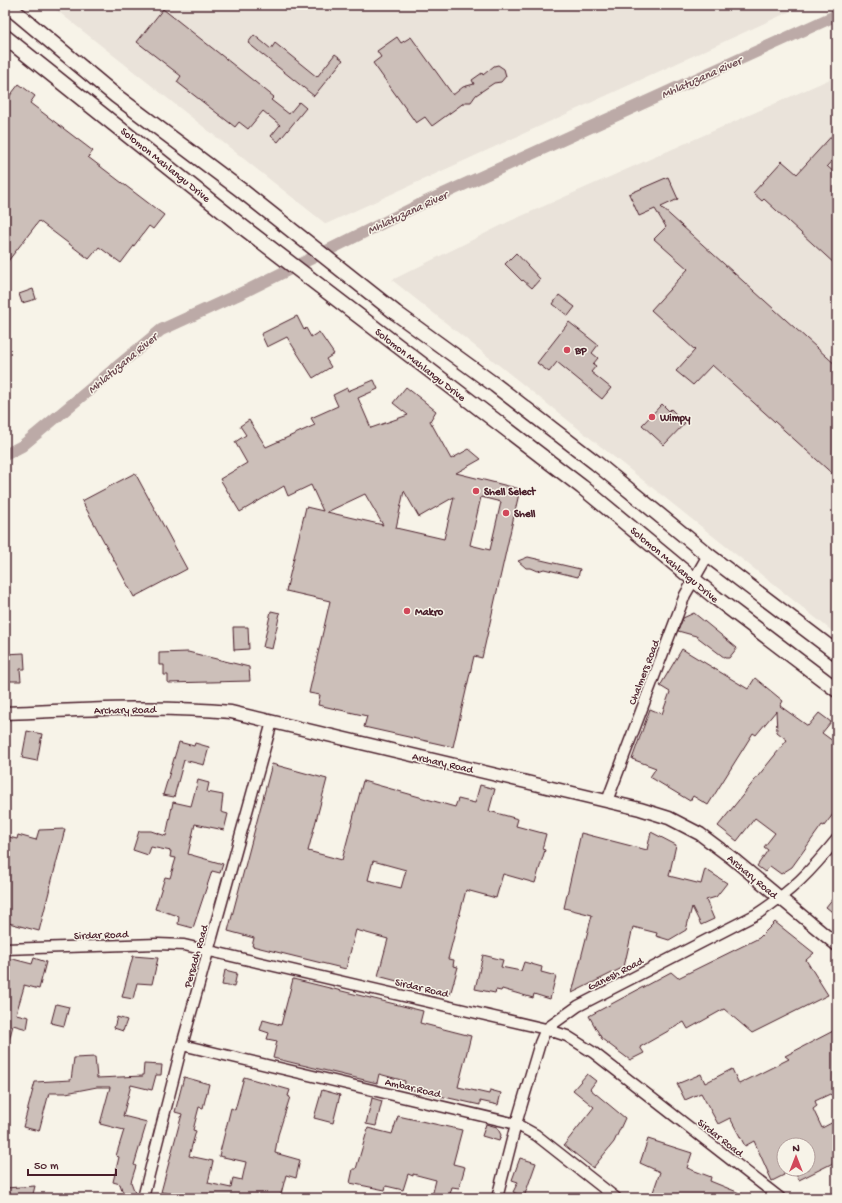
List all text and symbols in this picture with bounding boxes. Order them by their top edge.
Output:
water label: Mhlatuzana River [660,54,747,103]
street label: Solomon Mahlangu Drive [118,126,212,206]
water label: Mhlatuzana River [366,188,452,238]
street label: Solomon Mahlangu Drive [372,326,468,405]
water label: Mhlatuzana River [86,330,163,398]
marker: BP [562,345,572,355]
place label: BP [574,346,588,358]
marker: Wimpy [647,412,657,422]
place label: Wimpy [659,413,691,425]
marker: Shell Select [471,486,481,496]
place label: Shell Select [484,486,537,499]
marker: Shell [501,508,511,518]
place label: Shell [514,509,536,521]
street label: Solomon Mahlangu Drive [627,525,721,606]
marker: Makro [402,606,412,616]
place label: Makro [415,607,444,619]
street label: Chalmers Road [627,637,663,707]
street label: Archary Road [94,704,158,718]
street label: Archary Road [411,751,476,777]
street label: Archary Road [724,853,781,903]
street label: Persadh Road [182,922,212,990]
street label: Sirdar Road [74,929,130,943]
street label: Ganesh Road [586,955,647,994]
street label: Sirdar Road [394,977,451,1001]
street label: Ambar Road [384,1077,443,1102]
street label: Sirdar Road [695,1117,746,1161]
north arrow [776,1137,816,1177]
text: N [792,1143,800,1155]
scale bar [28,1151,116,1177]
text: 50 m [34,1160,59,1174]

